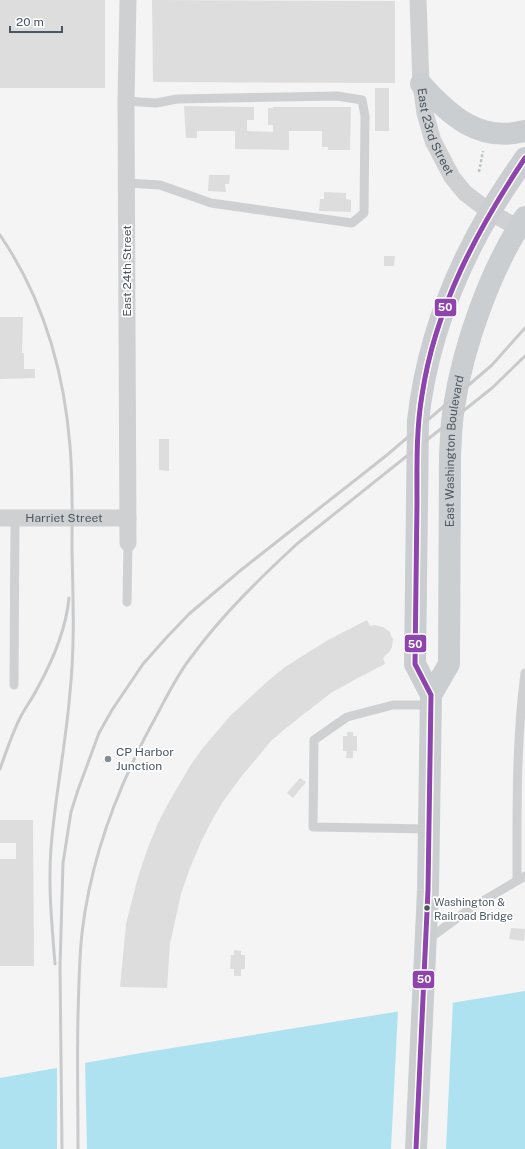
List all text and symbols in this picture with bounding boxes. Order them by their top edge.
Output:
scale bar [10,8,62,34]
text: 20 m [16,15,44,29]
street label: East 23rd Street [415,87,457,178]
street label: East 24th Street [120,225,134,317]
line badge: 50 [434,298,457,317]
text: 50 [438,301,452,313]
street label: East Washington Boulevard [443,374,467,527]
street label: Harriet Street [25,511,103,525]
line badge: 50 [404,634,427,653]
text: 50 [408,638,422,650]
place label: CP Harbor Junction [116,745,174,773]
marker: CP Harbor Junction [103,754,113,764]
place label: Washington & Railroad Bridge [434,896,513,922]
marker: Washington & Railroad Bridge [422,903,432,913]
line badge: 50 [412,970,435,989]
text: 50 [417,973,431,985]

